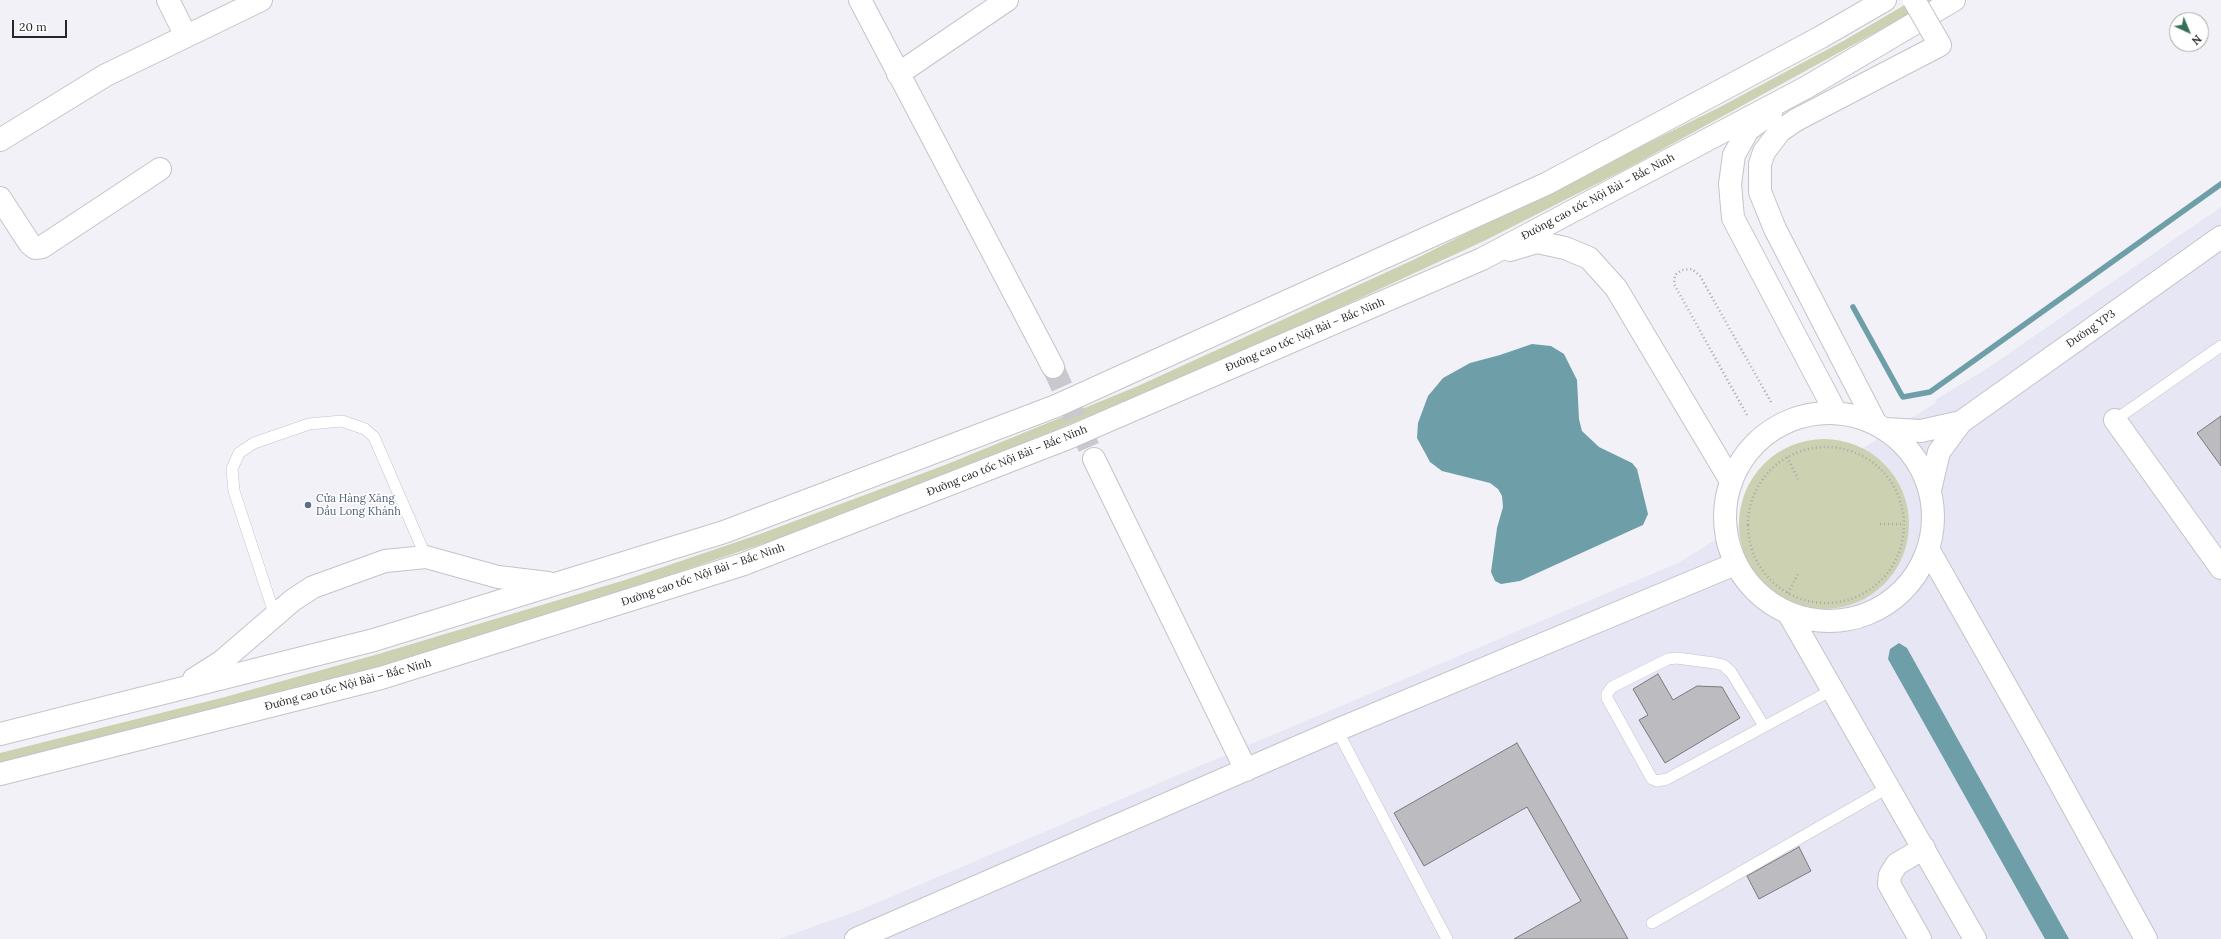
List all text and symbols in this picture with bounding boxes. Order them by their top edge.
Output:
scale bar [14,12,69,38]
north arrow [2169,12,2209,52]
text: 20 m [19,19,47,34]
text: N [2189,32,2205,48]
street label: Đường cao tốc Nội Bài – Bắc Ninh [1519,151,1677,243]
street label: Đường cao tốc Nội Bài – Bắc Ninh [1223,295,1387,375]
street label: Đường YP3 [2064,307,2118,351]
street label: Đường cao tốc Nội Bài – Bắc Ninh [925,423,1089,499]
place label: Cửa Hàng Xăng Dầu Long Khánh [316,492,401,518]
marker: Cửa Hàng Xăng Dầu Long Khánh [303,500,313,510]
street label: Đường cao tốc Nội Bài – Bắc Ninh [620,541,786,609]
street label: Đường cao tốc Nội Bài – Bắc Ninh [263,656,433,714]

